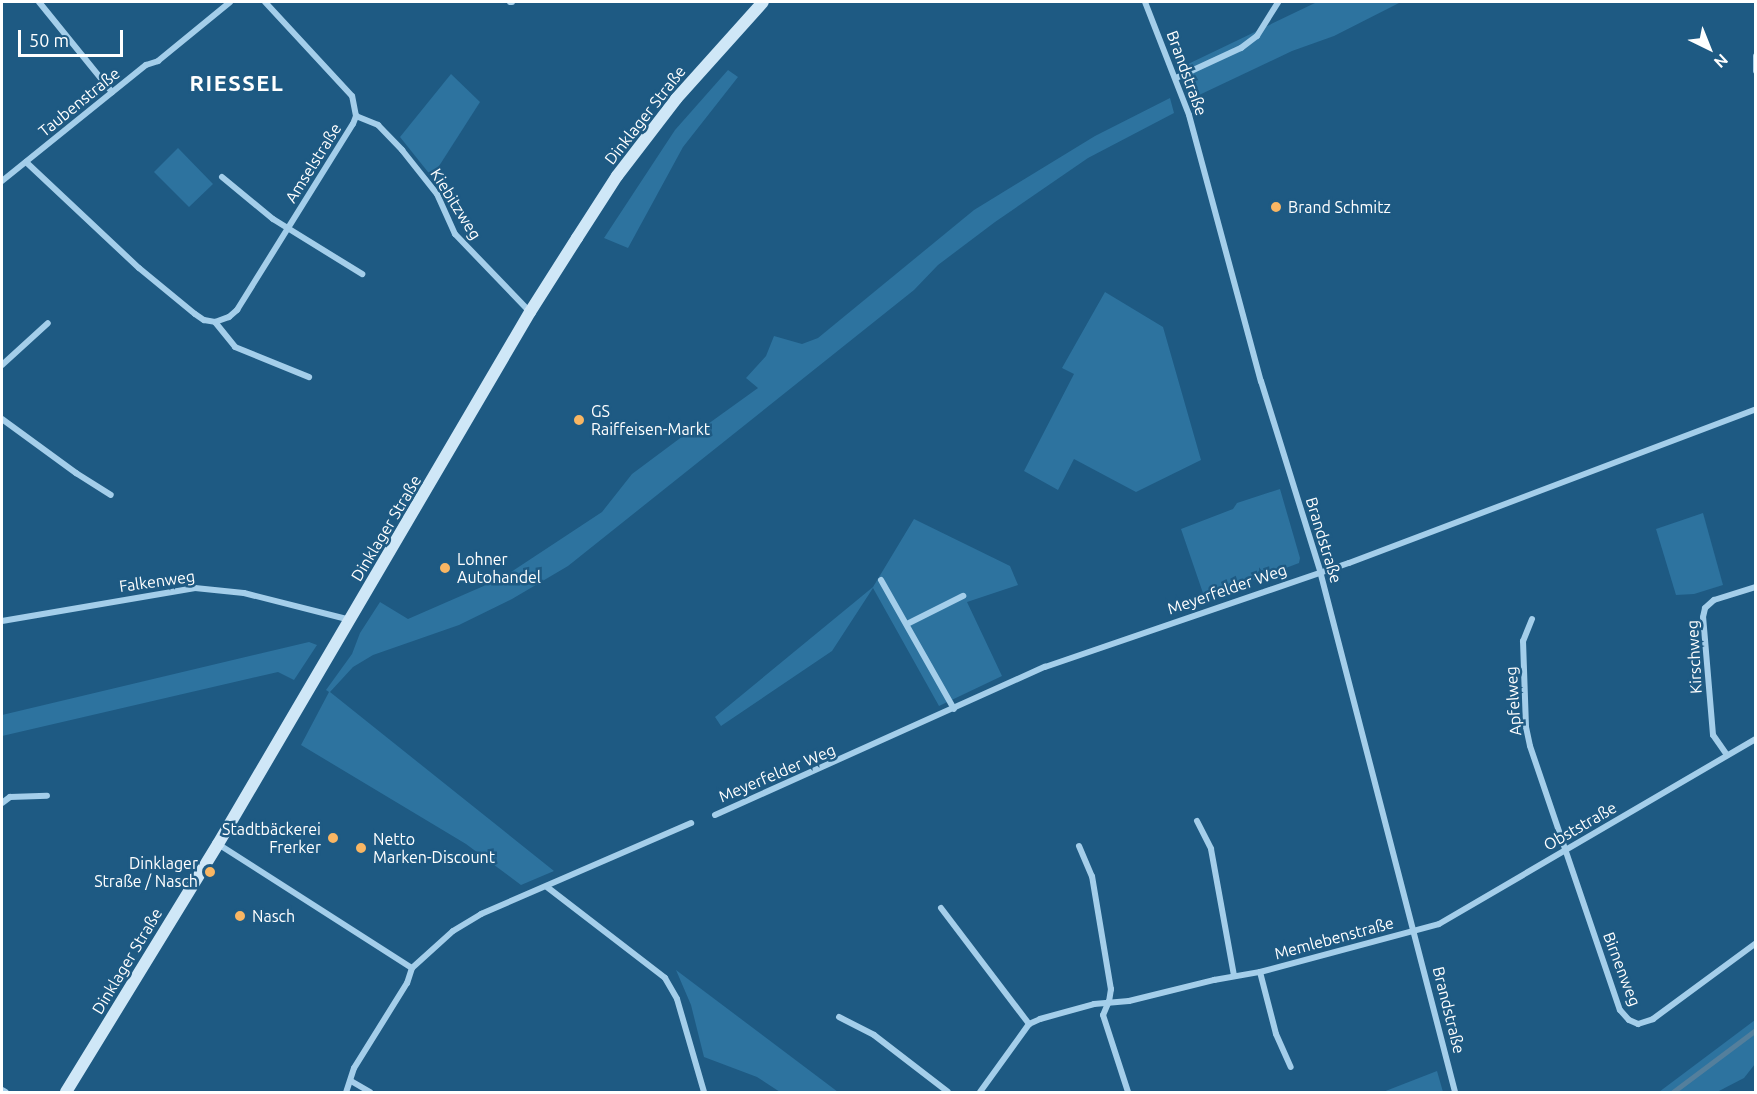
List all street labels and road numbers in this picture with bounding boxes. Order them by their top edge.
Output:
street label: Brandstraße [1163,28,1211,118]
street label: Dinklager Straße [600,62,690,168]
street label: Taubenstraße [35,63,123,141]
street label: Amselstraße [281,120,345,206]
street label: Kiebitzweg [427,165,485,243]
street label: Dinklager Straße [347,472,425,584]
street label: Brandstraße [1302,495,1346,585]
street label: Meyerfelder Weg [1165,560,1289,618]
street label: Falkenweg [118,566,196,596]
street label: Kirschweg [1682,620,1706,694]
street label: Apfelweg [1501,666,1525,736]
street label: Meyerfelder Weg [716,740,838,806]
street label: Obststraße [1540,797,1620,855]
street label: Dinklager Straße [88,905,166,1017]
street label: Memlebenstraße [1272,913,1396,963]
street label: Birnenweg [1599,929,1645,1009]
street label: Brandstraße [1429,965,1469,1055]

